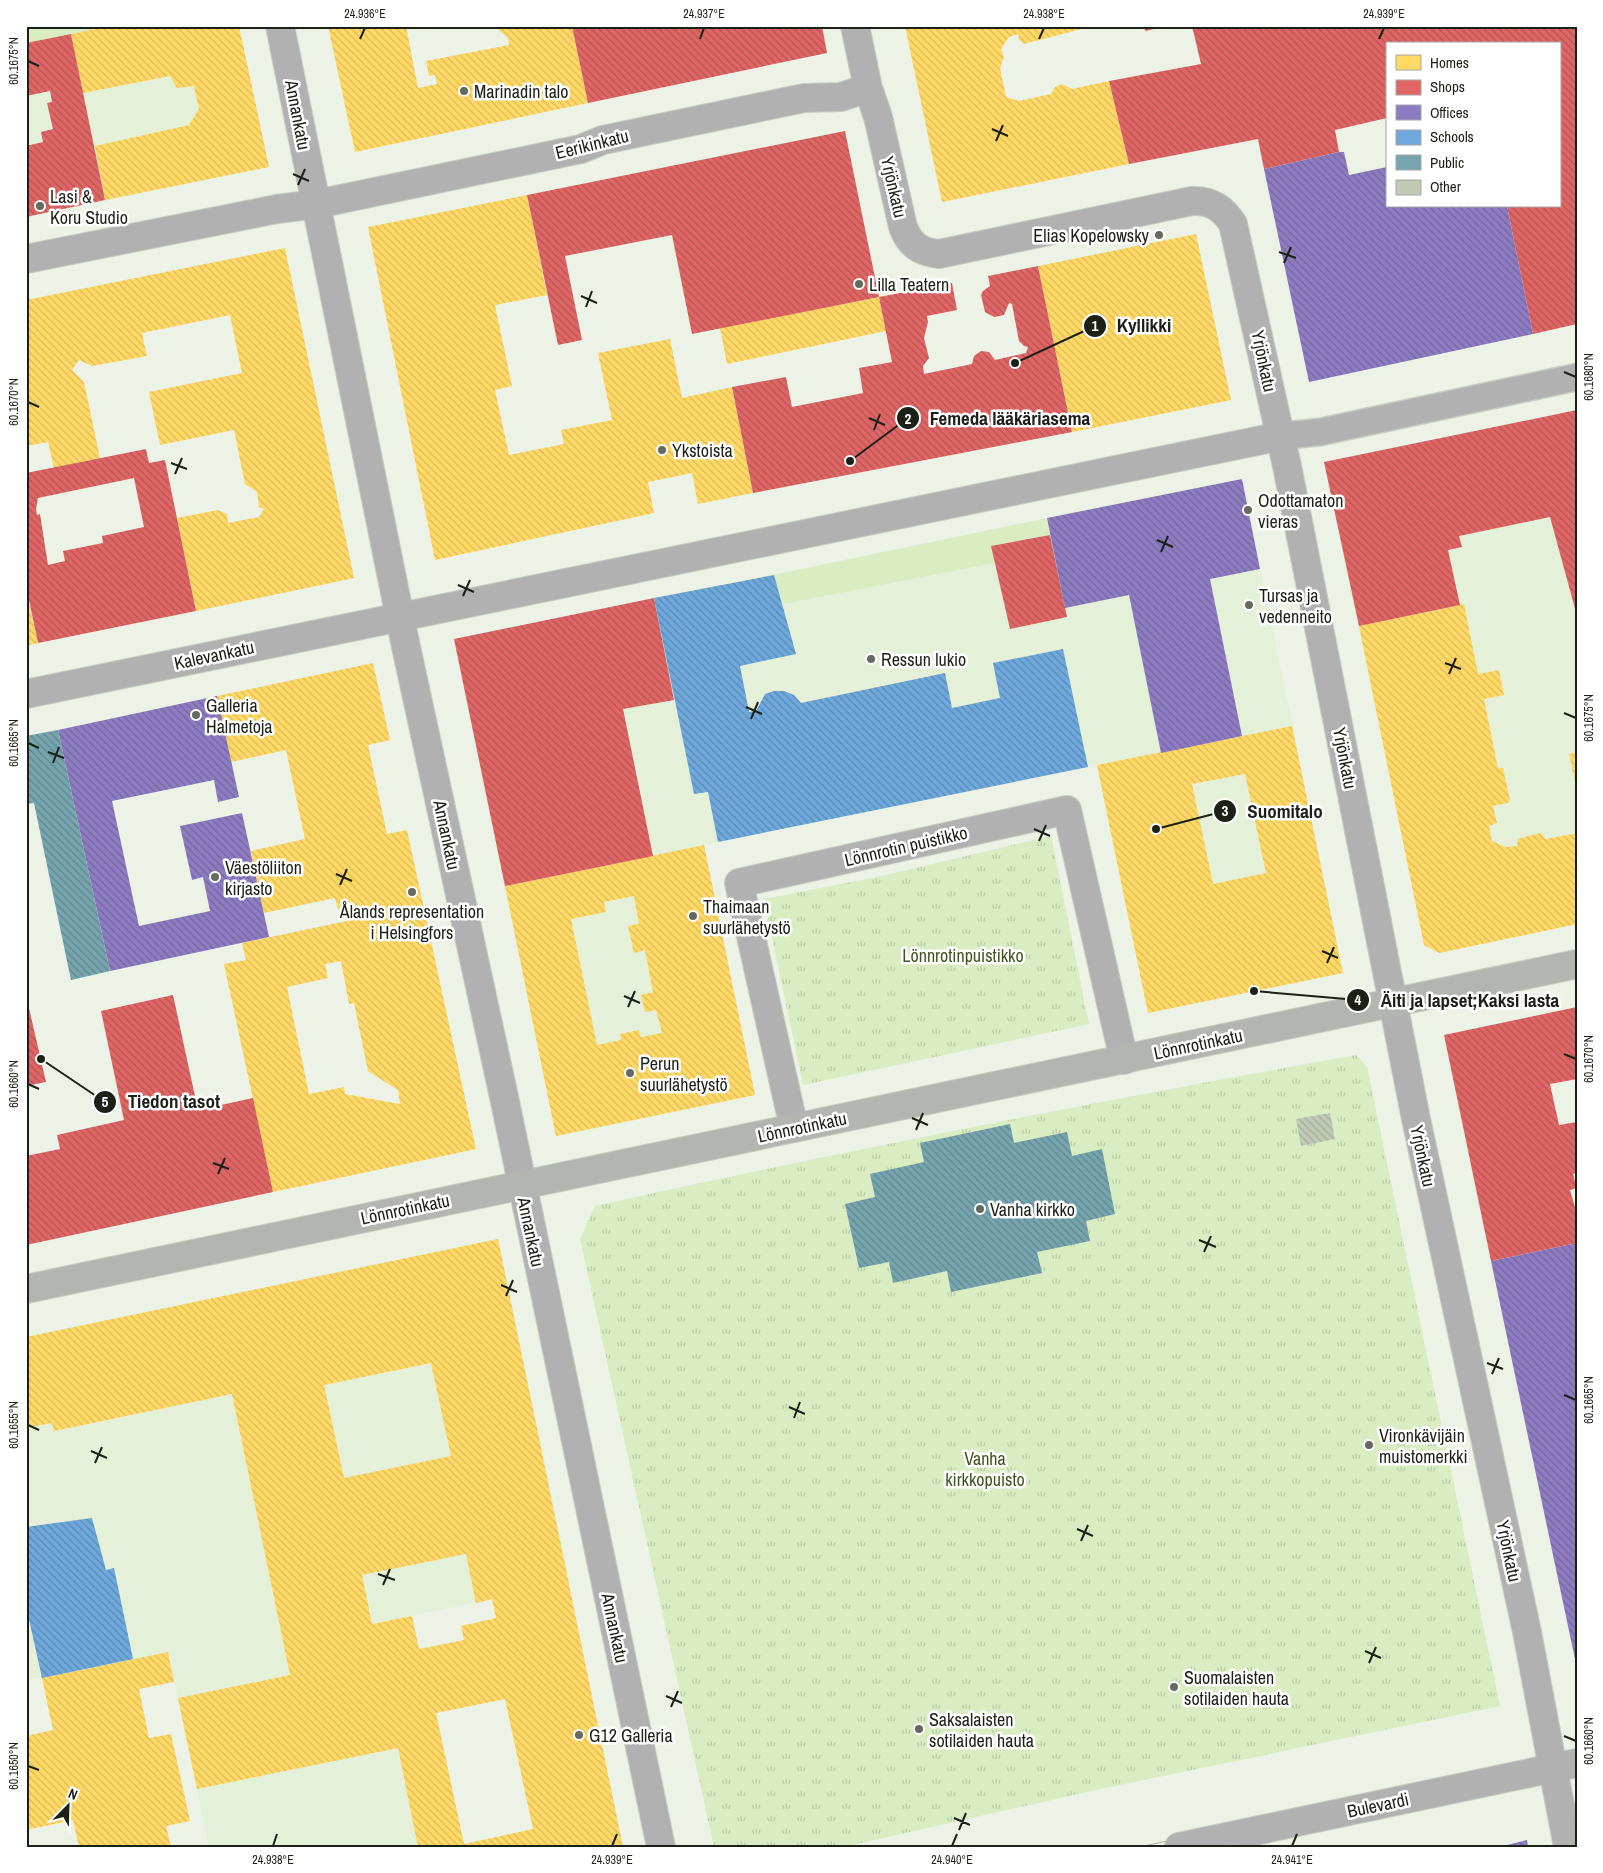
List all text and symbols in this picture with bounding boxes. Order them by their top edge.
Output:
text: 24.936°E [344,6,386,22]
text: 24.937°E [683,6,725,22]
text: 24.938°E [1023,6,1065,22]
text: 24.939°E [1363,6,1405,22]
text: 60.1675°N [6,37,22,85]
legend [1386,42,1560,208]
text: Homes [1430,52,1469,73]
text: Shops [1430,76,1465,97]
street label: Annankatu [279,77,317,152]
place label: Marinadin talo [474,79,568,104]
marker: Marinadin talo [458,85,470,97]
text: Offices [1430,102,1469,123]
street label: Eerikinkatu [553,123,631,165]
text: Schools [1430,126,1474,147]
text: Public [1430,152,1464,173]
street label: Yrjönkatu [875,154,913,220]
text: Other [1430,176,1461,197]
place label: Lasi & Koru Studio [50,184,128,230]
marker: Lasi & Koru Studio [34,200,46,212]
place label: Elias Kopelowsky [1033,223,1150,248]
marker: Elias Kopelowsky [1153,229,1165,241]
place label: Lilla Teatern [869,272,949,297]
marker: Lilla Teatern [853,278,865,290]
callout: Kyllikki [1082,309,1182,343]
text: Kyllikki [1117,312,1171,338]
text: 1 [1092,315,1099,336]
street label: Yrjönkatu [1245,328,1283,394]
text: 60.1680°N [1581,353,1597,401]
text: 60.1670°N [6,378,22,426]
callout: Femeda lääkäriasema [895,401,1100,435]
text: Femeda lääkäriasema [930,405,1091,431]
text: 2 [905,408,912,429]
place label: Ykstoista [672,438,733,463]
marker: Ykstoista [656,444,668,456]
place label: Odottamaton vieras [1258,488,1343,534]
marker: Odottamaton vieras [1242,504,1254,516]
place label: Tursas ja vedenneito [1259,583,1332,629]
marker: Tursas ja vedenneito [1243,599,1255,611]
street label: Kalevankatu [172,634,256,676]
place label: Ressun lukio [881,647,966,672]
marker: Ressun lukio [865,653,877,665]
place label: Galleria Halmetoja [206,693,272,739]
text: 60.1675°N [1581,694,1597,742]
marker: Galleria Halmetoja [190,709,202,721]
text: 60.1665°N [6,719,22,767]
street label: Yrjönkatu [1327,725,1363,791]
callout: Suomitalo [1212,794,1332,828]
street label: Annankatu [427,797,467,872]
text: Suomitalo [1247,798,1323,824]
text: 3 [1222,800,1229,821]
street label: Lönnrotin puistikko [842,820,970,872]
place label: Väestöliiton kirjasto [225,855,302,901]
marker: Väestöliiton kirjasto [209,871,221,883]
marker: Ålands representation i Helsingfors [406,886,418,898]
place label: Thaimaan suurlähetystö [703,894,791,940]
place label: Ålands representation i Helsingfors [339,899,484,945]
marker: Thaimaan suurlähetystö [687,910,699,922]
park label: Lönnrotinpuistikko [902,943,1024,968]
callout: Äiti ja lapset;Kaksi lasta [1346,983,1569,1017]
text: Äiti ja lapset;Kaksi lasta [1381,987,1560,1013]
text: 4 [1355,989,1362,1010]
street label: Lönnrotinkatu [1151,1022,1245,1066]
text: 60.1670°N [1581,1035,1597,1083]
place label: Perun suurlähetystö [640,1051,728,1097]
text: 60.1660°N [6,1060,22,1108]
marker: Perun suurlähetystö [624,1067,636,1079]
callout: Tiedon tasot [92,1085,230,1119]
text: Tiedon tasot [128,1088,220,1114]
text: 5 [102,1091,109,1112]
street label: Lönnrotinkatu [755,1105,849,1149]
street label: Yrjönkatu [1404,1123,1442,1189]
street label: Lönnrotinkatu [358,1187,452,1231]
street label: Annankatu [511,1194,551,1269]
place label: Vanha kirkko [990,1197,1075,1222]
marker: Vanha kirkko [974,1203,986,1215]
text: 60.1665°N [1581,1376,1597,1424]
text: 60.1655°N [6,1401,22,1449]
place label: Vironkävijäin muistomerkki [1379,1423,1468,1469]
marker: Vironkävijäin muistomerkki [1363,1439,1375,1451]
park label: Vanha kirkkopuisto [945,1446,1025,1492]
street label: Yrjönkatu [1490,1518,1528,1584]
street label: Annankatu [595,1590,635,1665]
place label: Suomalaisten sotilaiden hauta [1184,1665,1289,1711]
marker: Suomalaisten sotilaiden hauta [1168,1681,1180,1693]
place label: Saksalaisten sotilaiden hauta [929,1707,1034,1753]
text: 60.1660°N [1581,1717,1597,1765]
place label: G12 Galleria [589,1723,673,1748]
marker: Saksalaisten sotilaiden hauta [913,1723,925,1735]
marker: G12 Galleria [573,1729,585,1741]
text: 60.1650°N [6,1742,22,1790]
north arrow [42,1780,92,1830]
text: N [66,1784,80,1804]
street label: Bulevardi [1345,1786,1411,1824]
text: 24.938°E [252,1852,294,1868]
text: 24.939°E [591,1852,633,1868]
text: 24.940°E [931,1852,973,1868]
text: 24.941°E [1271,1852,1313,1868]

